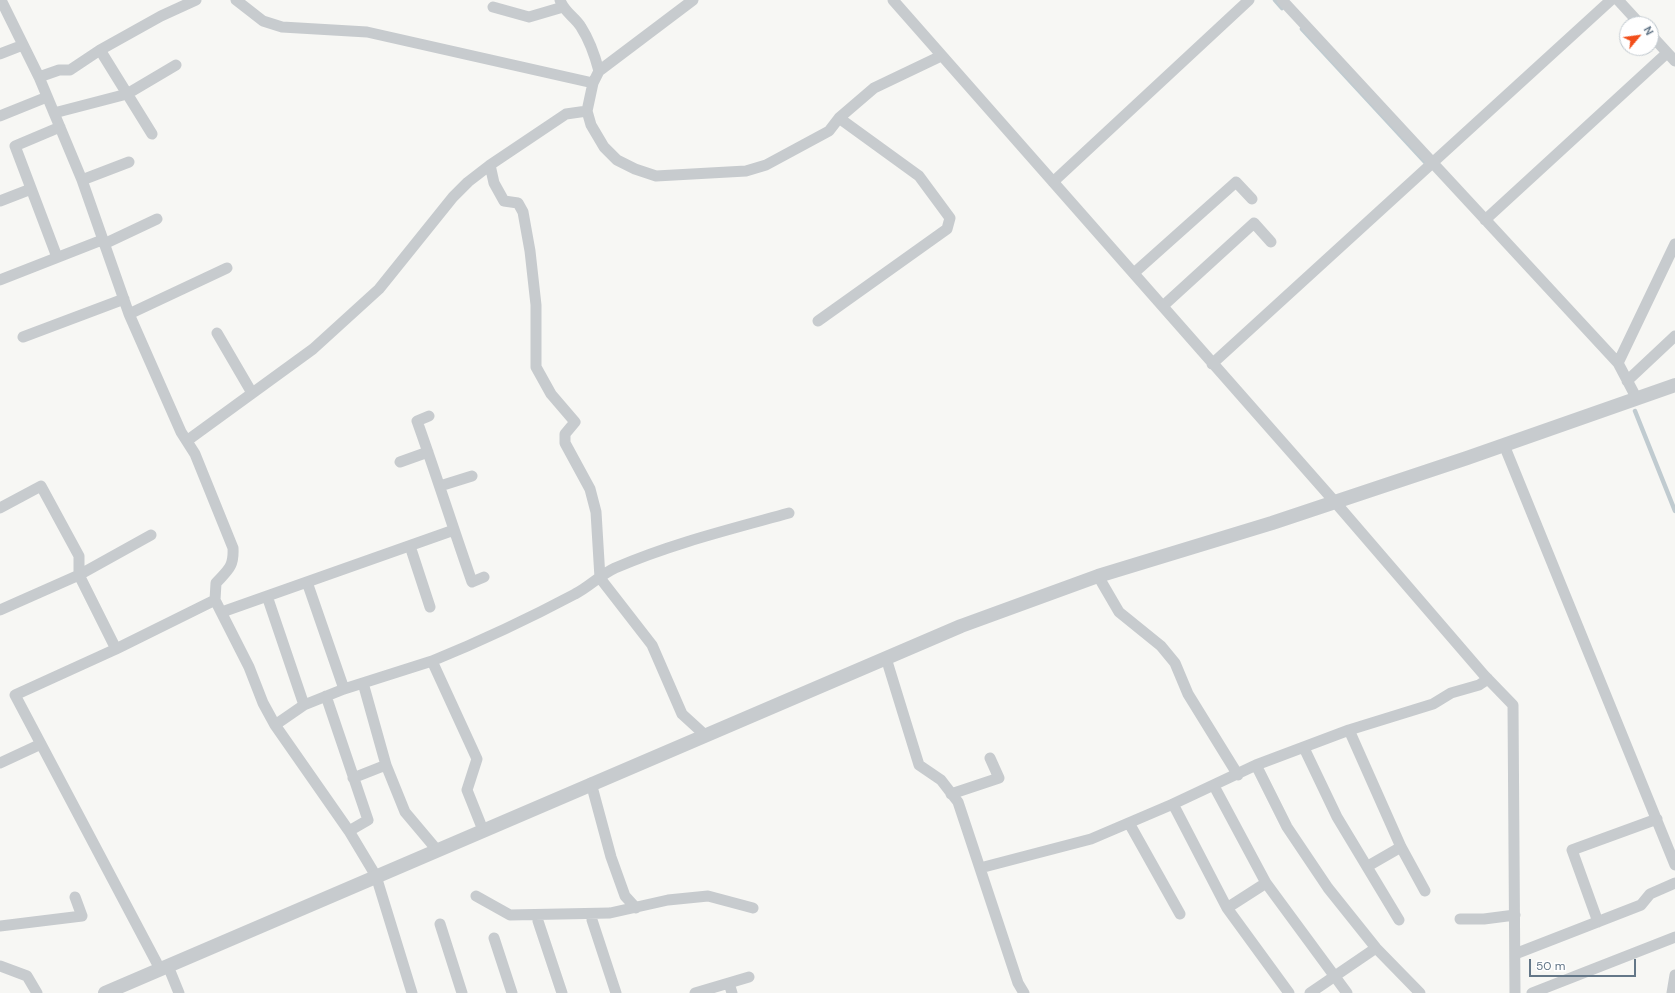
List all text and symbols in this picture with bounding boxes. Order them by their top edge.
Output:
north arrow [1619,16,1659,56]
text: N [1641,24,1657,38]
scale bar [1531,951,1638,977]
text: 50 m [1536,958,1565,974]

